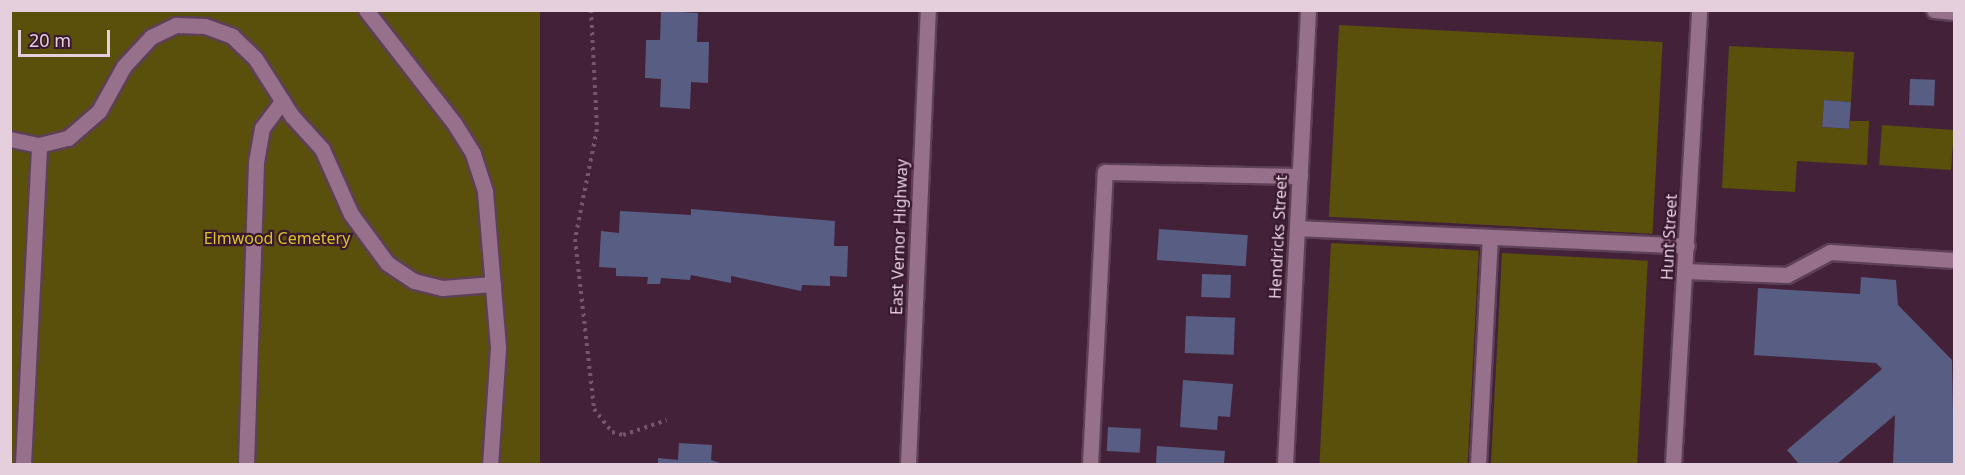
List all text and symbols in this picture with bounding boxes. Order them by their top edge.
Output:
scale bar [21,18,112,56]
text: 20 m [29,28,71,52]
street label: East Vernor Highway [887,159,911,315]
street label: Hendricks Street [1265,175,1291,299]
street label: Hunt Street [1657,193,1681,281]
park label: Elmwood Cemetery [204,228,350,248]

